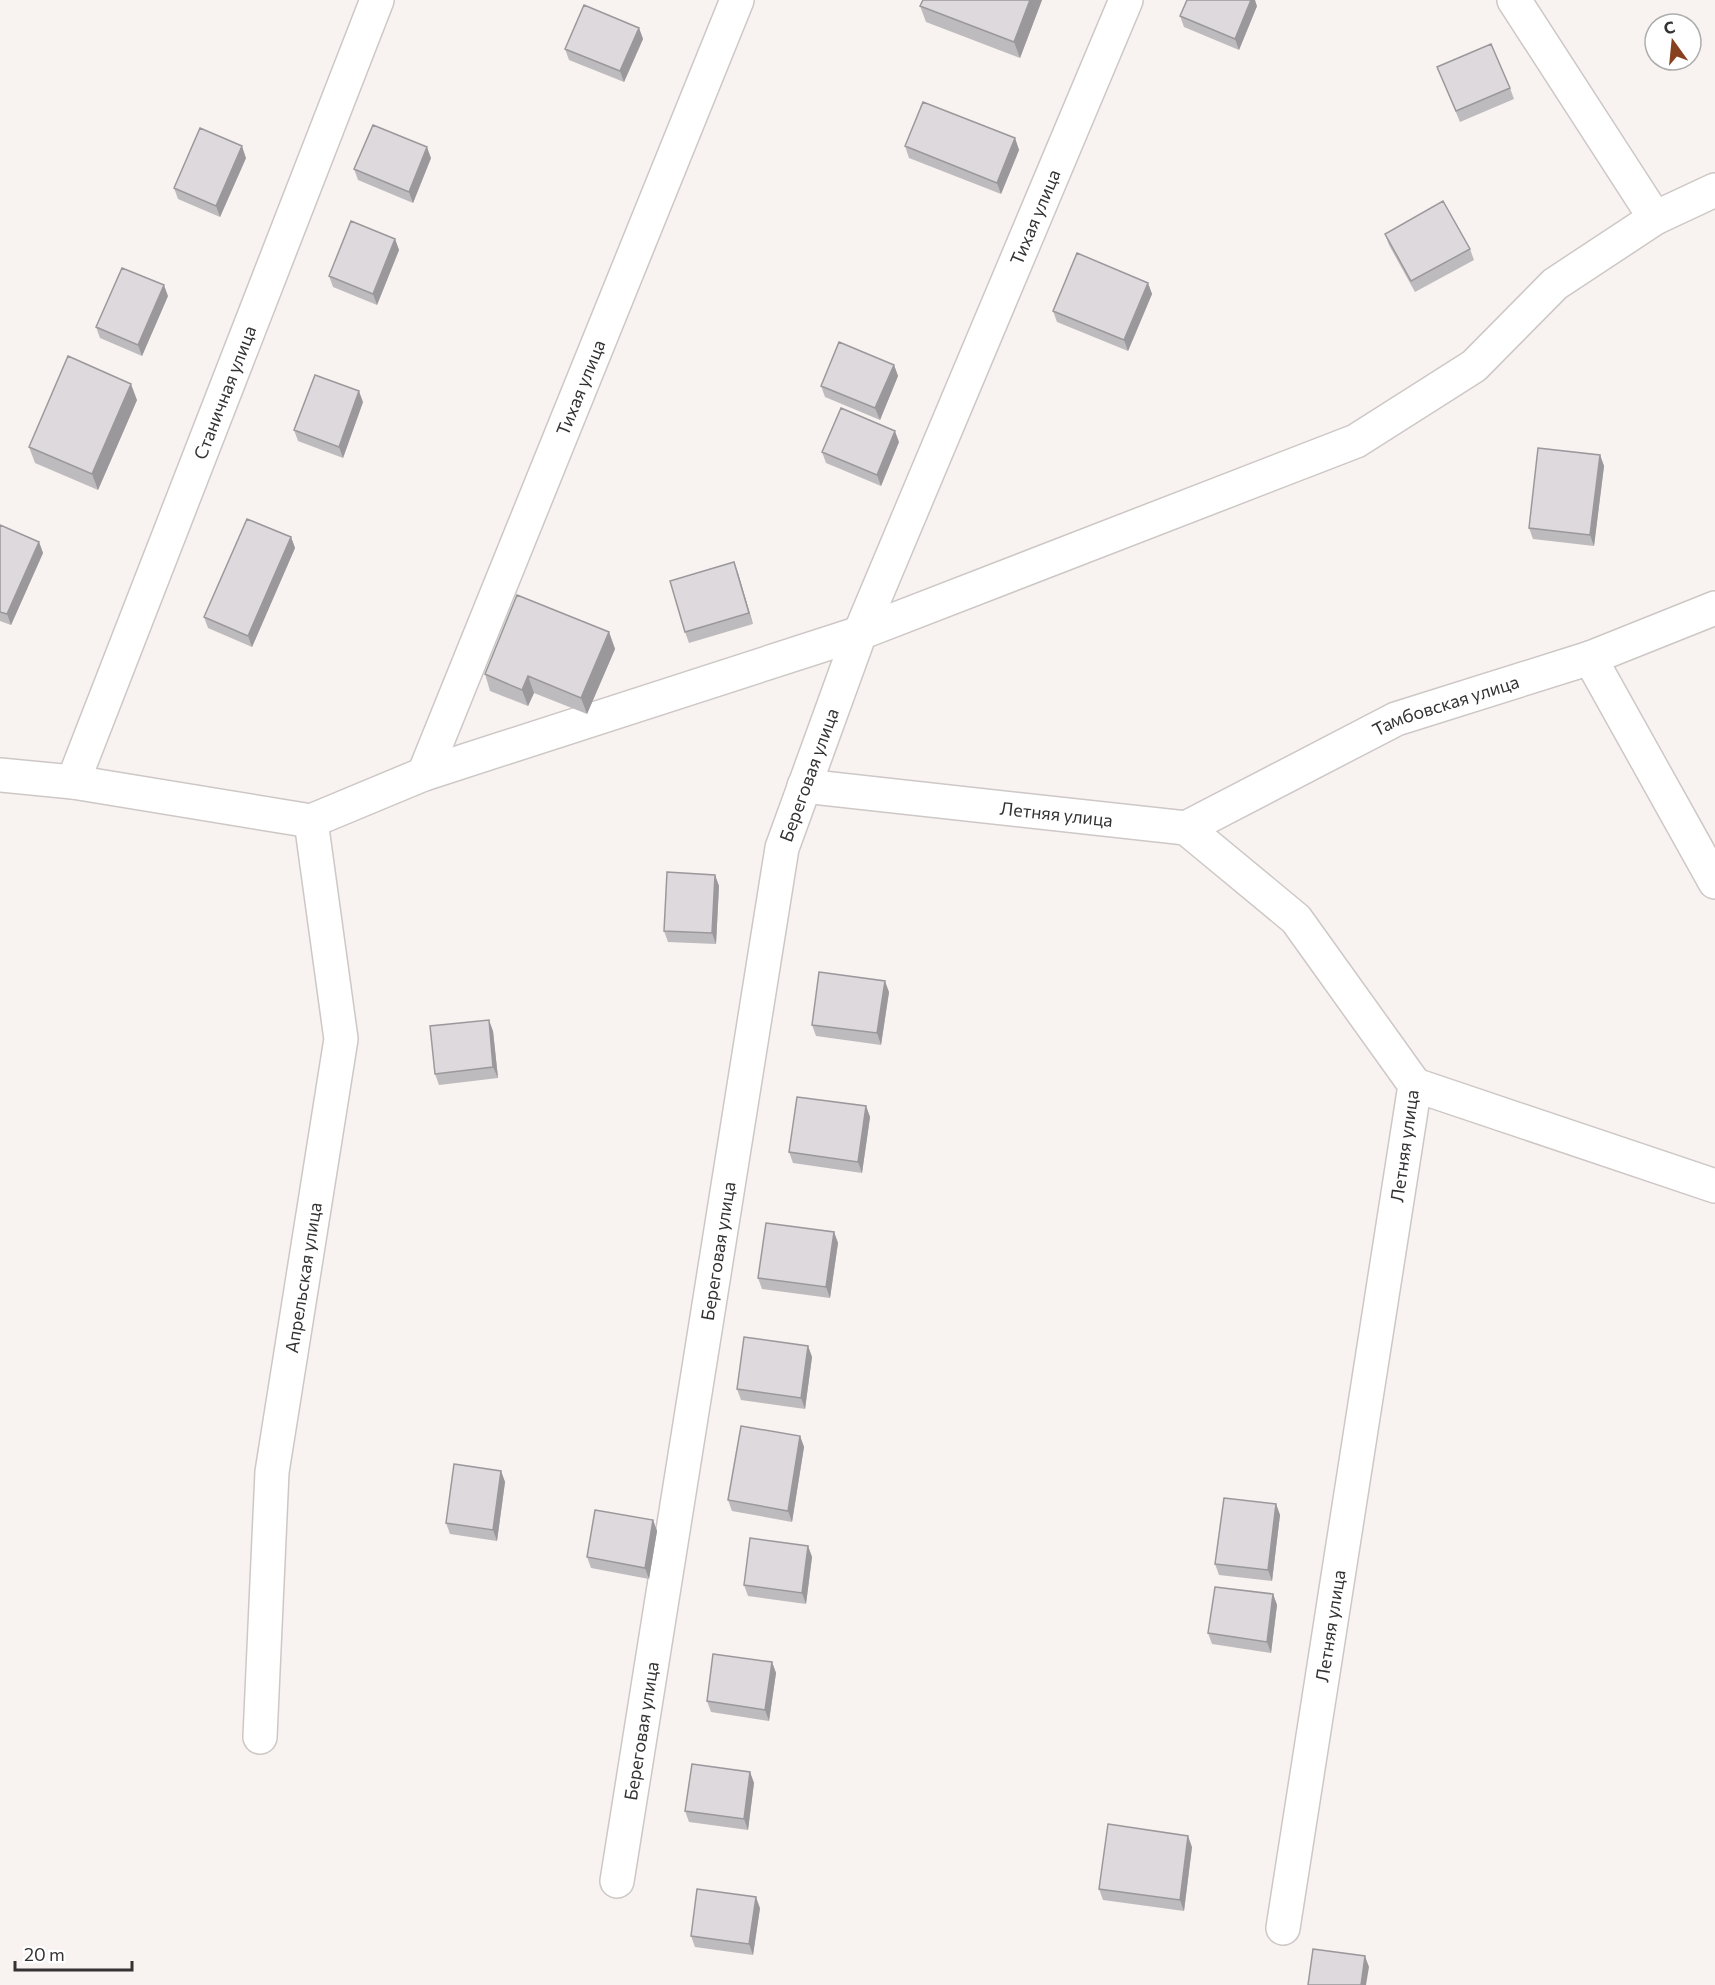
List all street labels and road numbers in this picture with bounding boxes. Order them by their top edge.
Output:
street label: Тихая улица [1005,166,1065,268]
street label: Станичная улица [189,322,260,462]
street label: Тихая улица [551,336,610,439]
street label: Тамбовская улица [1368,670,1522,740]
street label: Береговая улица [774,705,843,845]
street label: Летняя улица [999,797,1114,831]
street label: Летняя улица [1385,1088,1423,1204]
street label: Береговая улица [696,1180,740,1322]
street label: Апрельская улица [280,1201,326,1355]
street label: Летняя улица [1310,1568,1350,1684]
street label: Береговая улица [619,1660,663,1802]

